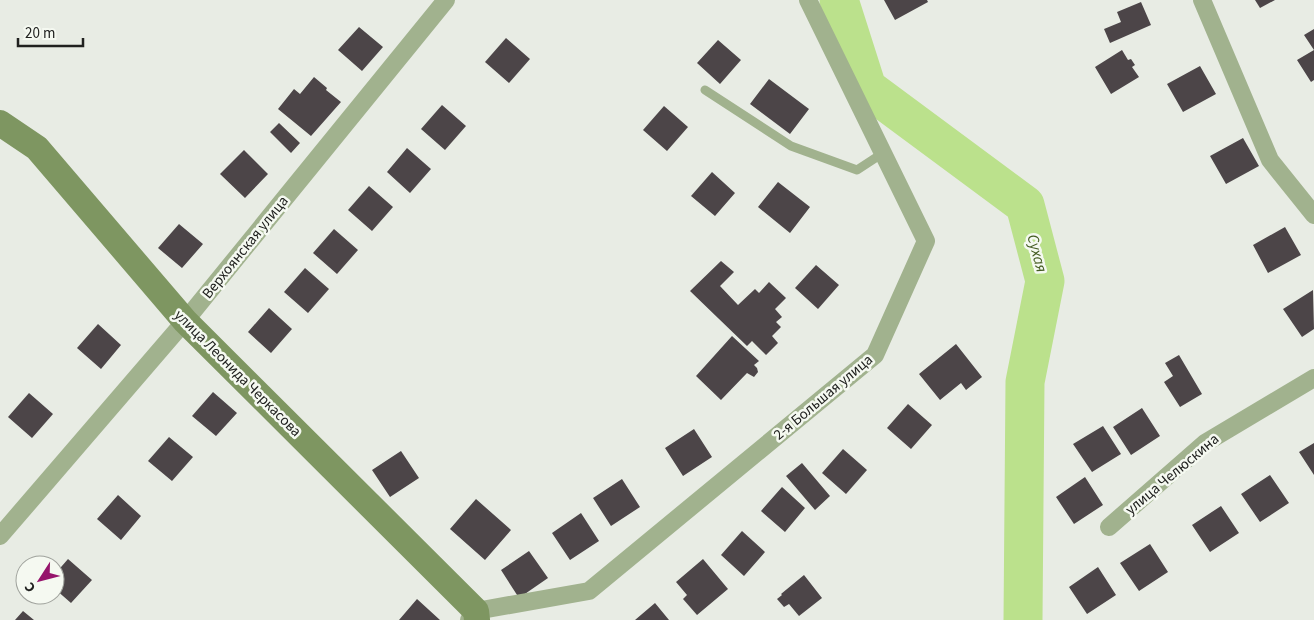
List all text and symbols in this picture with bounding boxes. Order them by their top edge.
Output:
scale bar [18,15,82,47]
text: 20 m [25,23,55,44]
street label: Верхоянская улица [197,191,293,303]
water label: Сухая [1021,232,1053,275]
street label: улица Леонида Черкасова [169,305,306,442]
street label: 2-я Большая улица [769,350,877,445]
street label: улица Челюскина [1121,429,1224,520]
north arrow [15,555,65,605]
text: С [20,578,41,596]

